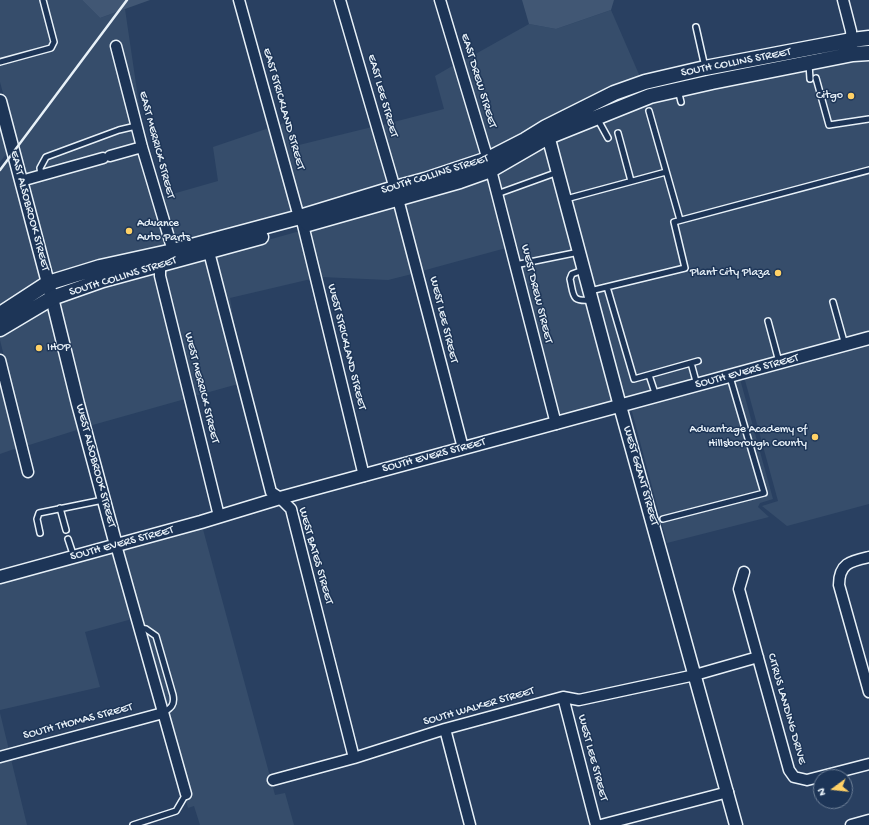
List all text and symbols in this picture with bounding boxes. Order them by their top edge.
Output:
street label: EAST DREW STREET [457,32,499,130]
street label: SOUTH COLLINS STREET [680,45,792,81]
street label: EAST STRICKLAND STREET [259,46,307,172]
street label: EAST LEE STREET [363,53,401,139]
place label: Citgo [816,89,843,103]
street label: EAST MERRICK STREET [135,90,177,200]
marker: Citgo [846,91,856,101]
street label: EAST ALSOBROOK STREET [6,149,52,273]
street label: SOUTH COLLINS STREET [379,152,491,198]
place label: Advance Auto Parts [137,217,191,245]
marker: Advance Auto Parts [124,226,134,236]
street label: WEST DREW STREET [517,243,555,345]
street label: SOUTH COLLINS STREET [67,254,179,300]
place label: Plant City Plaza [690,266,770,280]
marker: Plant City Plaza [773,268,783,278]
street label: WEST LEE STREET [425,275,461,365]
street label: WEST STRICKLAND STREET [323,283,369,411]
street label: WEST MERRICK STREET [180,331,222,445]
place label: IHOP [47,341,71,355]
marker: IHOP [34,343,44,353]
street label: SOUTH EVERS STREET [694,351,800,393]
street label: WEST ALSOBROOK STREET [72,403,118,529]
place label: Advantage Academy of Hillsborough County [690,423,807,451]
street label: WEST GRANT STREET [619,425,661,527]
marker: Advantage Academy of Hillsborough County [810,432,820,442]
street label: SOUTH EVERS STREET [381,435,487,477]
street label: WEST BATES STREET [294,506,336,606]
street label: SOUTH EVERS STREET [69,523,175,565]
street label: CITRUS LANDING DRIVE [763,652,809,766]
street label: SOUTH WALKER STREET [422,684,536,730]
street label: SOUTH THOMAS STREET [22,700,134,744]
street label: WEST LEE STREET [574,713,610,803]
north arrow [813,769,853,809]
text: N [816,787,829,797]

